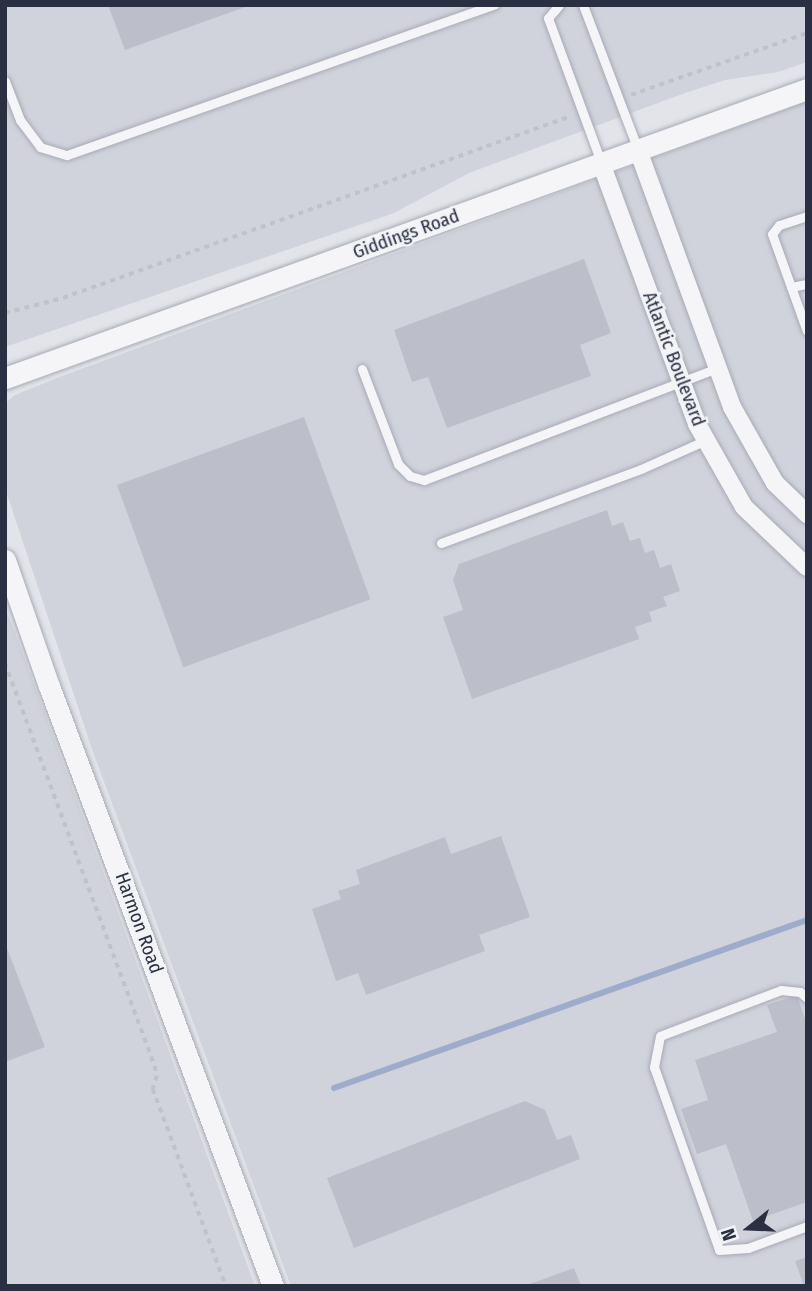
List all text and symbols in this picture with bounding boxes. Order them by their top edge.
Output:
street label: Giddings Road [350,204,462,264]
street label: Atlantic Boulevard [638,289,710,429]
street label: Harmon Road [110,869,168,977]
north arrow [714,1193,784,1263]
text: N [716,1226,741,1244]

